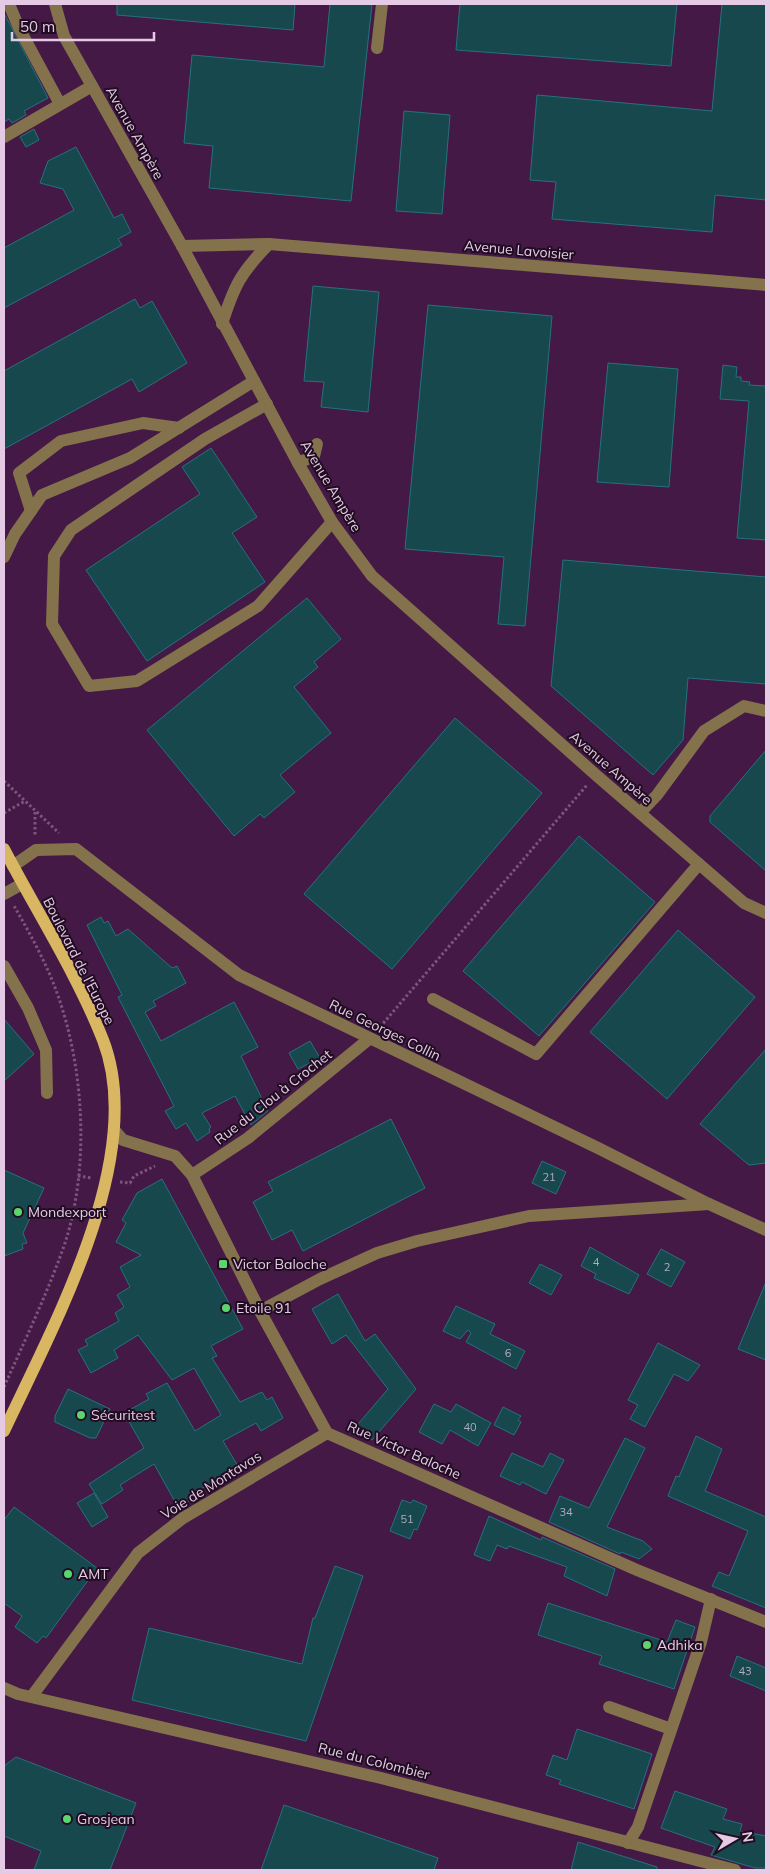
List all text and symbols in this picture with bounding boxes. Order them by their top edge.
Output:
scale bar [12,10,155,42]
text: 50 m [20,17,55,36]
street label: Avenue Ampère [102,83,168,183]
street label: Avenue Lavoisier [463,236,575,264]
street label: Avenue Ampère [297,437,365,535]
street label: Avenue Ampère [566,727,656,809]
street label: Boulevard de l'Europe [39,894,119,1028]
street label: Rue Georges Collin [326,995,444,1065]
street label: Rue du Clou à Crochet [211,1045,335,1148]
house number: 21 [542,1170,556,1184]
place label: Mondexport [28,1203,107,1221]
marker: Mondexport [12,1206,24,1218]
place label: Victor Baloche [233,1255,327,1273]
house number: 4 [593,1255,600,1269]
marker: Victor Baloche [217,1258,229,1270]
house number: 2 [664,1260,671,1274]
place label: Etoile 91 [236,1299,292,1317]
marker: Etoile 91 [220,1302,232,1314]
house number: 6 [505,1346,512,1360]
place label: Sécuritest [91,1406,155,1424]
marker: Sécuritest [75,1409,87,1421]
street label: Rue Victor Baloche [344,1417,464,1483]
house number: 40 [463,1420,477,1434]
street label: Voie de Montavas [157,1447,265,1523]
house number: 34 [559,1505,573,1519]
house number: 51 [400,1512,414,1526]
place label: AMT [78,1565,109,1583]
marker: AMT [62,1568,74,1580]
place label: Adhika [657,1636,703,1654]
marker: Adhika [641,1639,653,1651]
house number: 43 [738,1664,752,1678]
street label: Rue du Colombier [316,1738,433,1784]
place label: Grosjean [77,1810,135,1828]
marker: Grosjean [61,1813,73,1825]
north arrow [710,1814,760,1864]
text: N [738,1830,758,1844]

